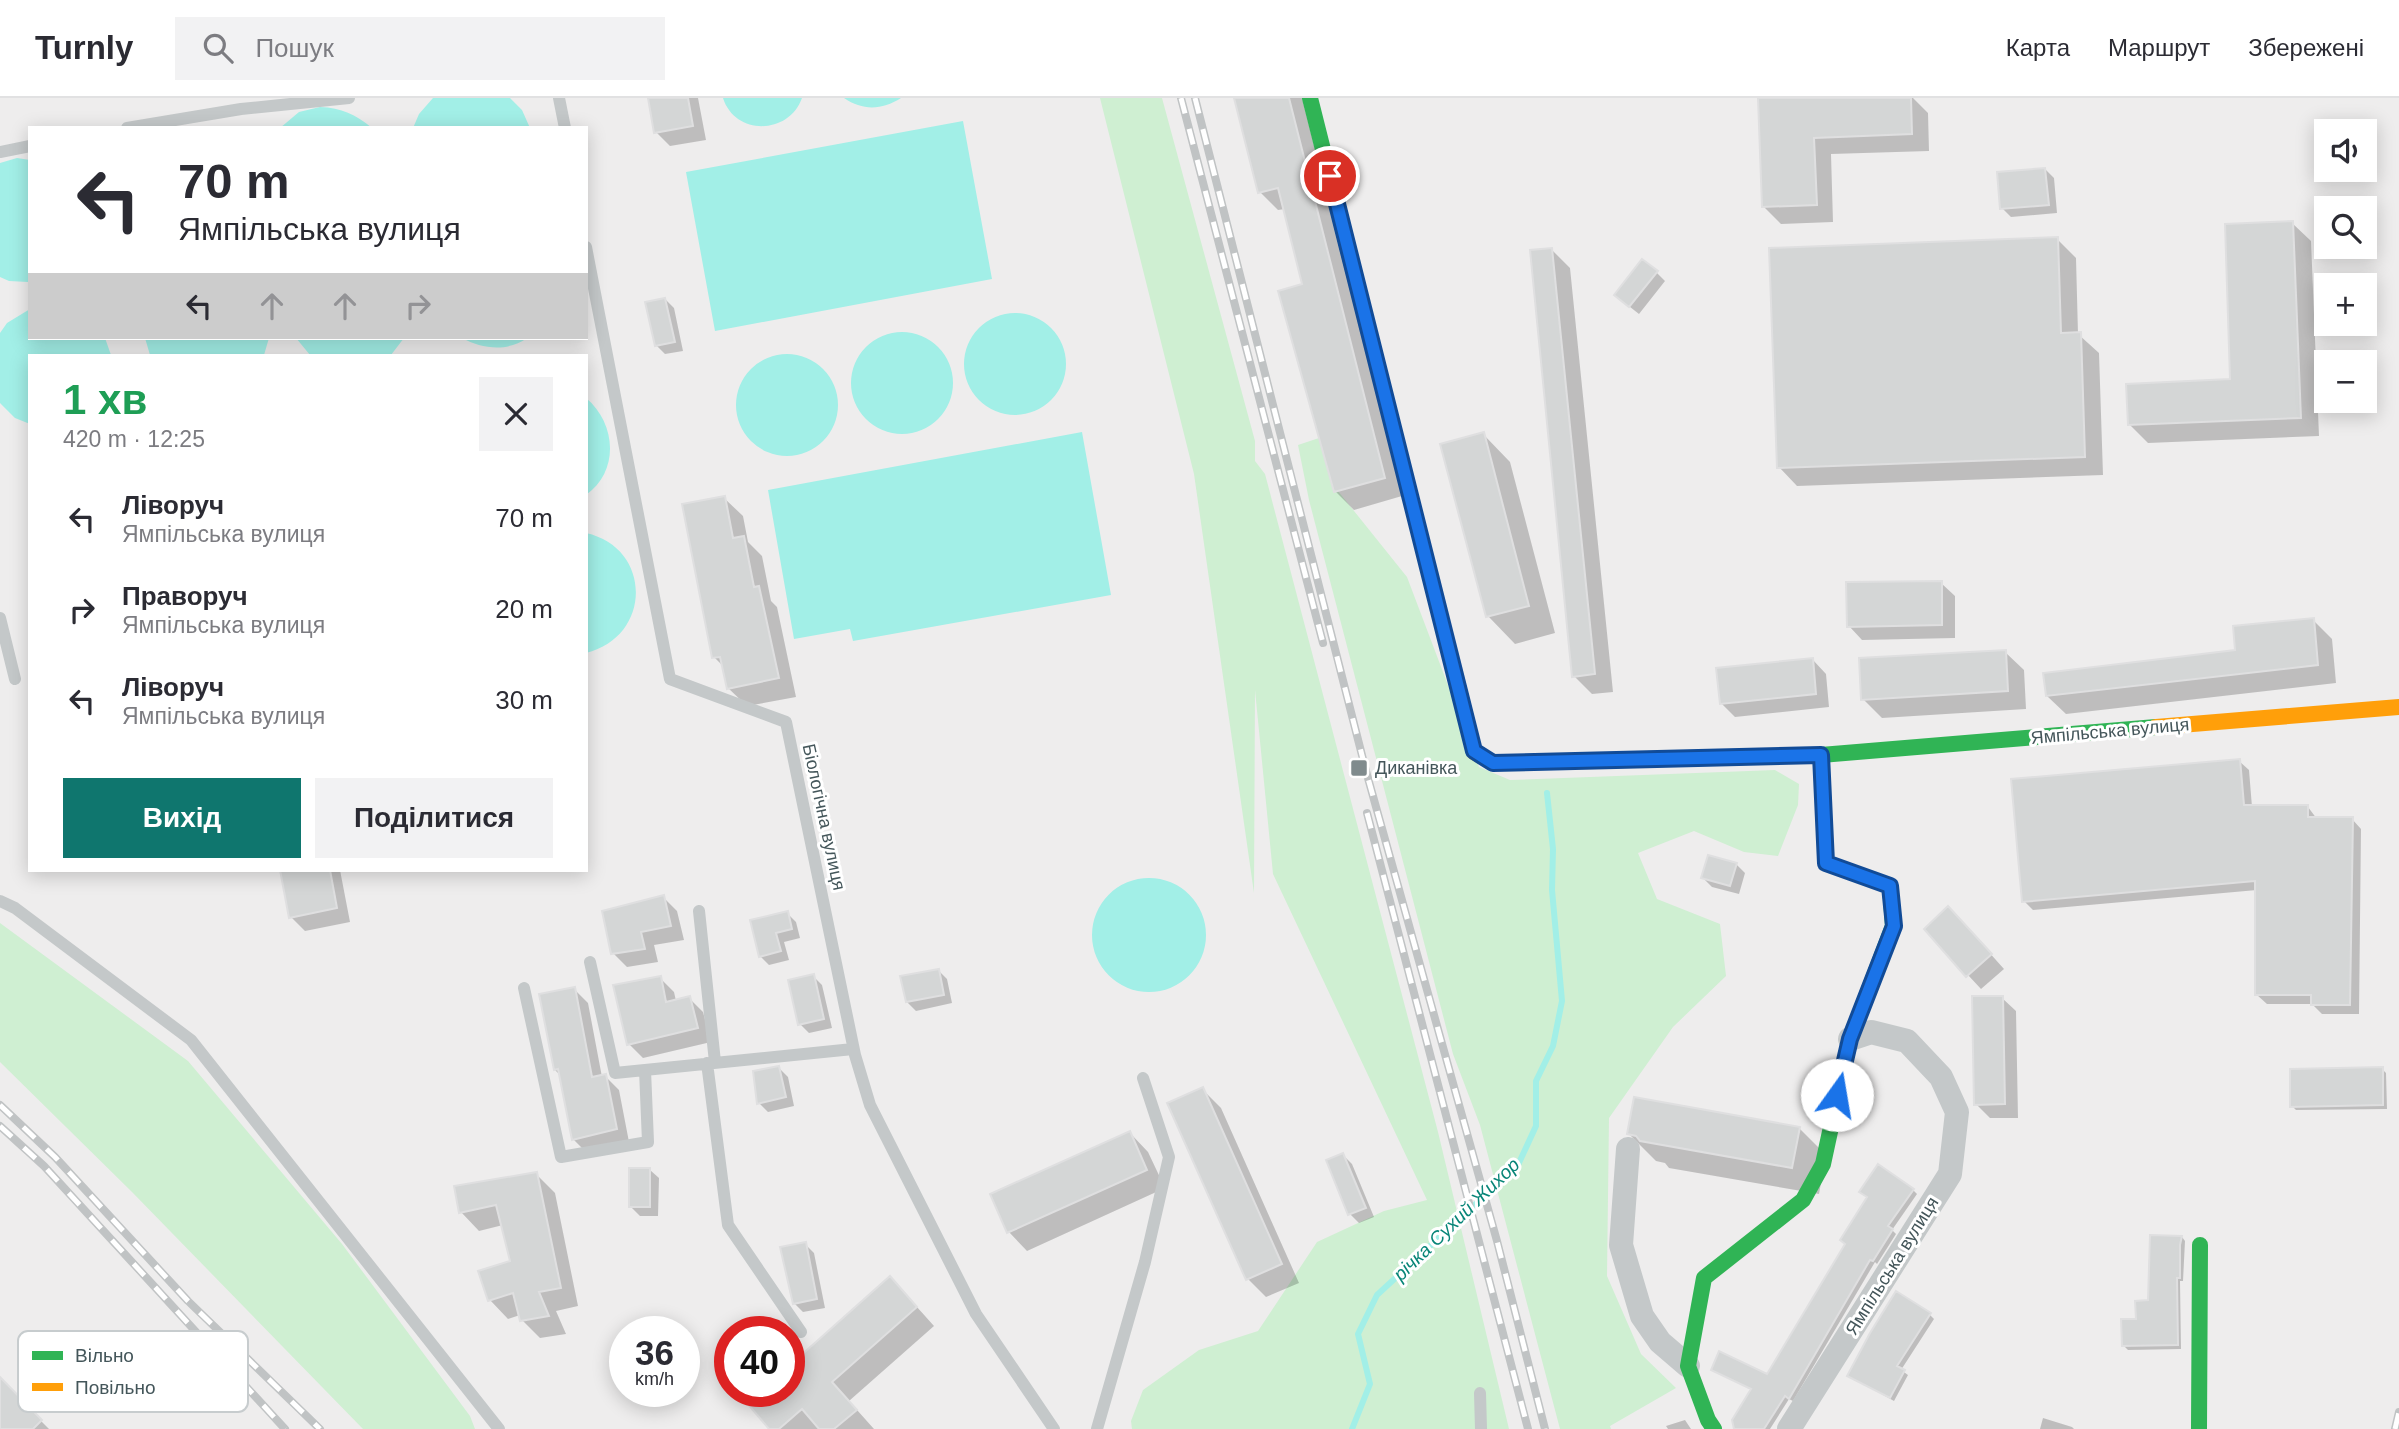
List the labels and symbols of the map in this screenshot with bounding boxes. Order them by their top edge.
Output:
pin [1300,146,1360,206]
street label: Ямпільська вулиця [2030,714,2190,748]
street label: Біологічна вулиця [799,742,849,892]
marker: Диканівка [1349,758,1369,778]
place label: Диканівка [1375,758,1458,778]
position arrow [1800,1058,1874,1132]
water label: річка Сухий Жихор [1388,1154,1524,1286]
street label: Ямпільська вулиця [1841,1193,1943,1339]
speed limit sign: 40 [714,1316,805,1407]
legend [18,1331,248,1412]
text: Вільно [75,1345,134,1366]
text: Повільно [75,1377,156,1398]

